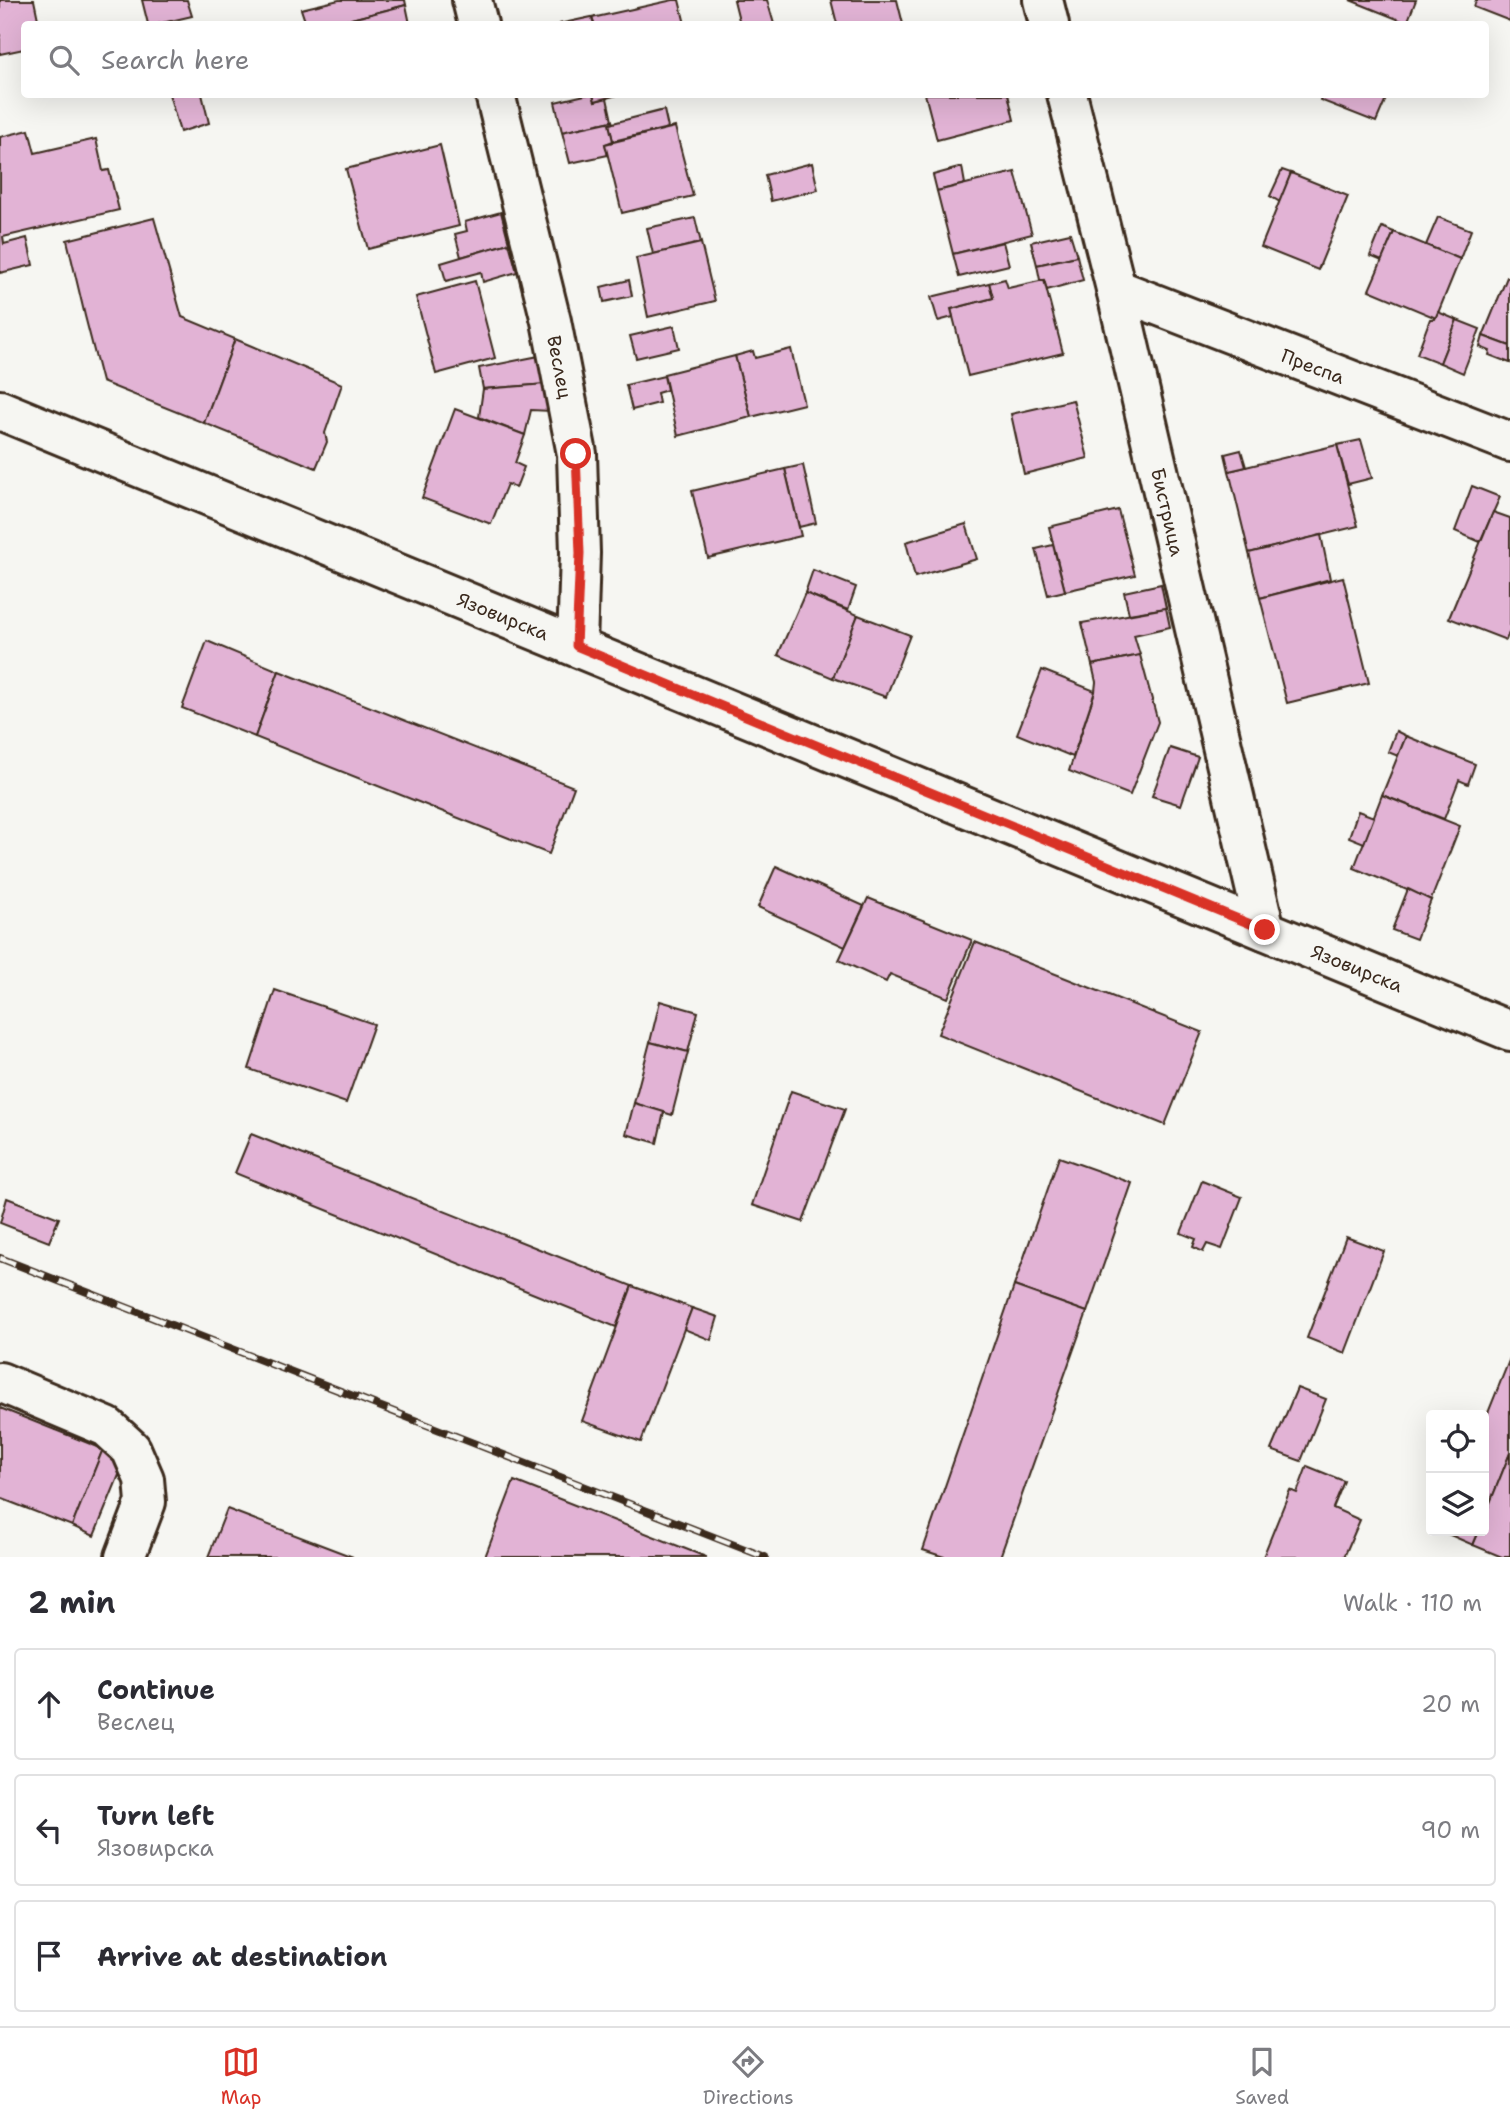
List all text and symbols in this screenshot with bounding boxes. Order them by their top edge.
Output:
search box [21,21,1489,98]
icon: search [45,41,83,79]
text: Search here [101,42,250,77]
street label: Веслец [541,333,578,401]
street label: Преспа [1278,343,1348,390]
route start [560,438,591,469]
street label: Бистрица [1145,466,1190,559]
street label: Язовирска [453,587,552,646]
route end [1249,914,1280,945]
street label: Язовирска [1307,939,1406,998]
map controls [1426,1410,1489,1536]
button: locate [1426,1410,1489,1473]
button: layers [1426,1473,1489,1536]
text: 2 min [28,1582,115,1623]
text: Walk · 110 m [1343,1588,1482,1618]
text: Continue [97,1672,215,1707]
icon: ahead [30,1685,68,1723]
text: 20 m [1421,1689,1480,1719]
text: Веслец [97,1707,174,1737]
text: Turn left [97,1798,214,1833]
icon: left [30,1811,68,1849]
text: 90 m [1420,1815,1480,1845]
text: Язовирска [97,1833,214,1863]
icon: arrive [30,1937,68,1975]
text: Arrive at destination [97,1939,387,1974]
tab: Map [221,2043,261,2110]
tab: Directions [703,2043,794,2110]
tab: Saved [1235,2043,1289,2110]

